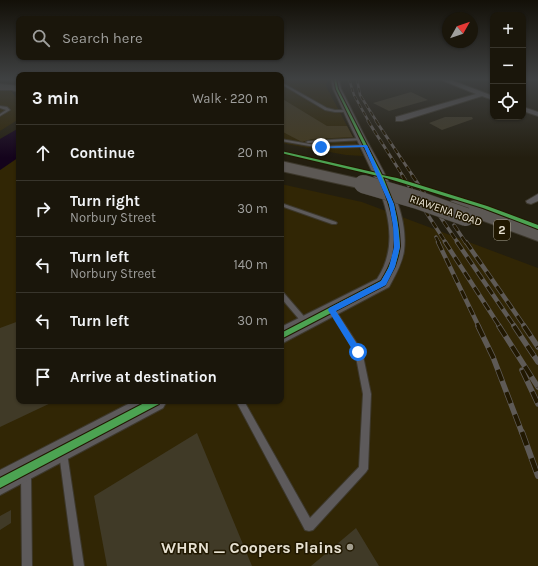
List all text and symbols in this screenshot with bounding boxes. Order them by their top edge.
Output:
north arrow [442,12,478,48]
map controls [490,12,526,120]
button: + [490,12,526,48]
search box [16,16,284,60]
icon: search [30,27,52,49]
text: Search here [62,29,143,47]
button: − [490,48,526,84]
button: locate [490,84,526,120]
text: 3 min [32,88,79,108]
text: Walk · 220 m [192,91,268,106]
route end [312,138,330,156]
icon: ahead [32,142,54,164]
text: Continue [70,144,135,162]
text: 20 m [238,145,268,160]
text: Turn right [70,192,140,210]
street label: RIAWENA ROAD [408,192,484,229]
icon: right [32,198,54,220]
text: 30 m [237,201,268,216]
text: Norbury Street [70,210,156,225]
road number: 2 [494,220,510,240]
text: Turn left [70,248,129,266]
icon: left [32,254,54,276]
text: 140 m [233,257,268,272]
text: Norbury Street [70,266,156,281]
icon: left [32,310,54,332]
text: Turn left [70,312,129,330]
text: 30 m [237,313,268,328]
route start [349,343,367,361]
icon: arrive [32,366,54,388]
text: Arrive at destination [70,368,217,386]
place label: WHRN _ Coopers Plains [161,538,342,557]
marker: WHRN _ Coopers Plains [345,542,355,552]

